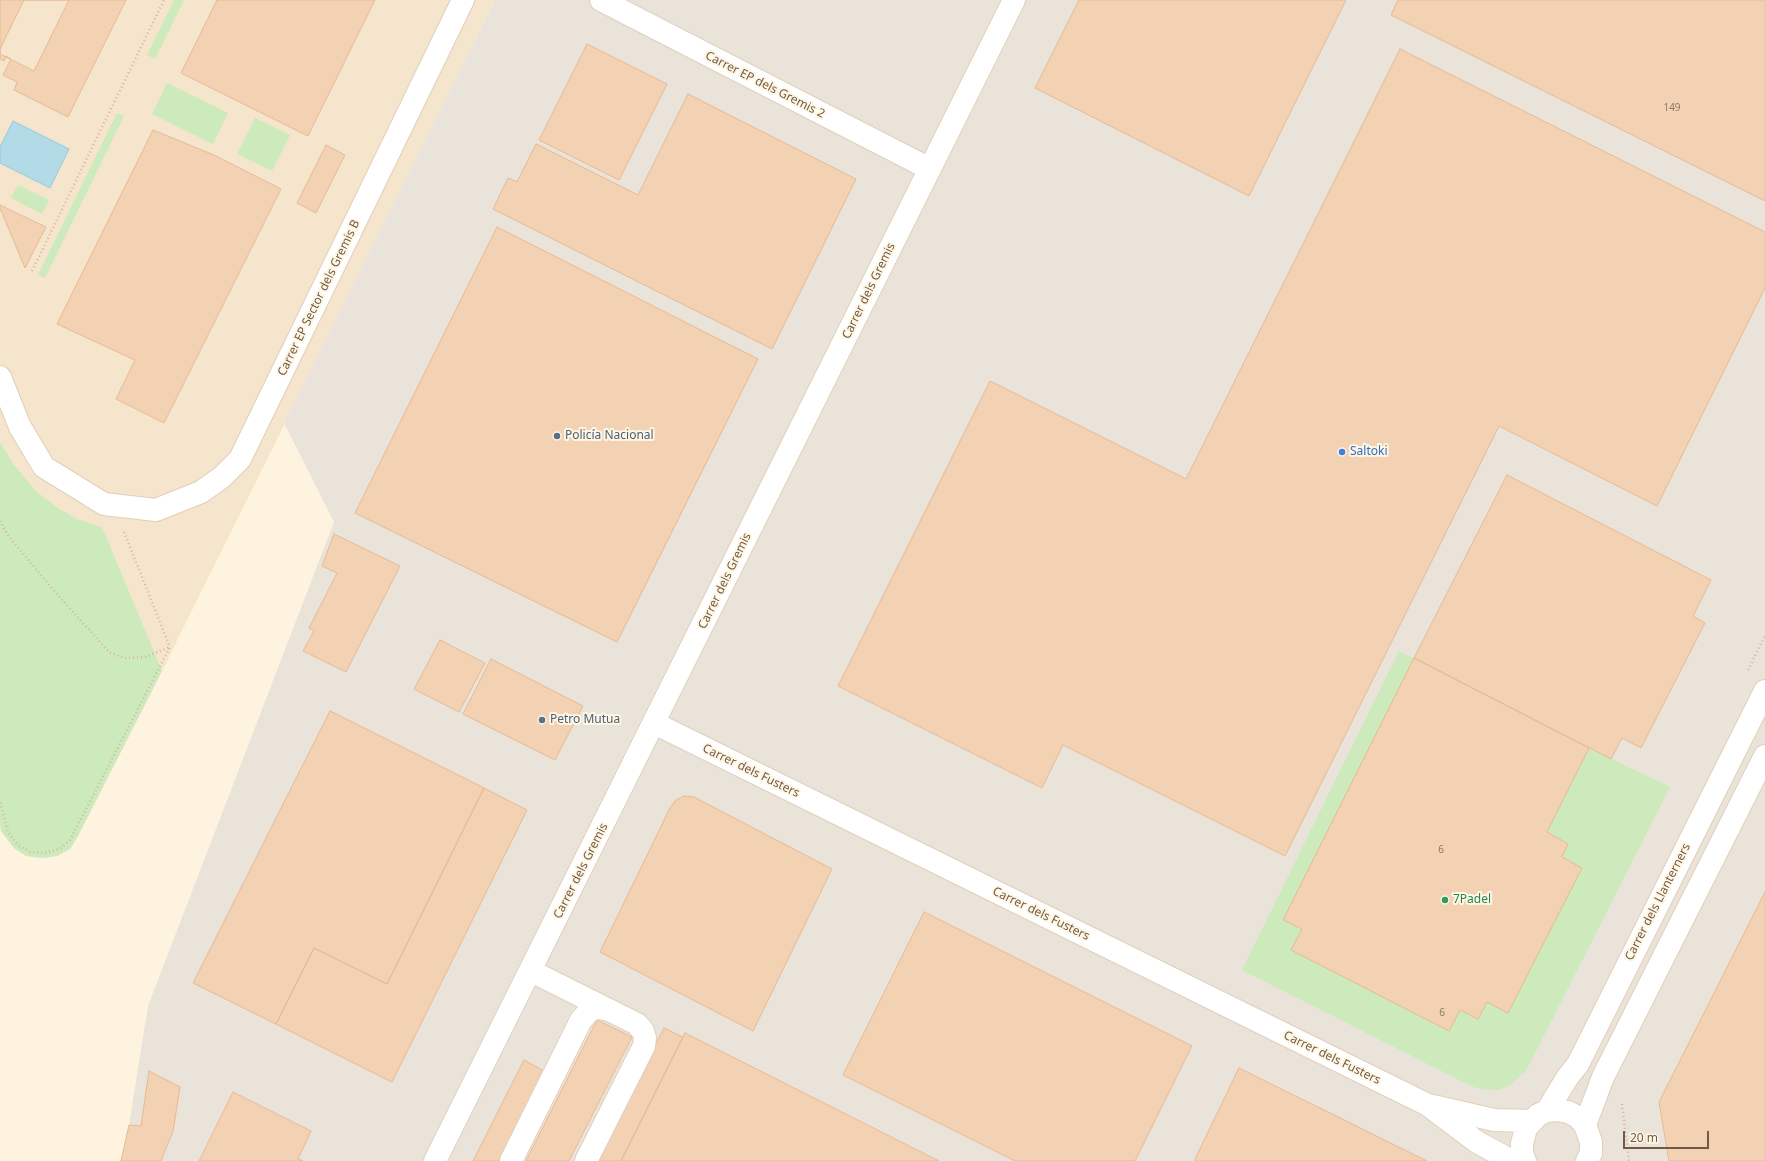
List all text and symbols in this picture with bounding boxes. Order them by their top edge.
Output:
street label: Carrer EP dels Gremis 2 [703,49,827,121]
house number: 149 [1663,102,1681,114]
street label: Carrer EP Sector dels Gremis B [275,218,363,378]
street label: Carrer dels Gremis [839,241,899,341]
place label: Policía Nacional [565,429,654,443]
marker: Policía Nacional [552,431,562,441]
place label: Saltoki [1350,445,1388,459]
marker: Saltoki [1337,447,1347,457]
street label: Carrer dels Gremis [695,531,755,631]
place label: Petro Mutua [550,713,620,727]
marker: Petro Mutua [537,715,547,725]
street label: Carrer dels Fusters [700,741,802,801]
street label: Carrer dels Gremis [551,821,611,921]
street label: Carrer dels Llanterners [1622,841,1694,963]
house number: 6 [1438,844,1444,856]
street label: Carrer dels Fusters [990,884,1092,944]
place label: 7Padel [1453,893,1491,907]
marker: 7Padel [1440,895,1450,905]
house number: 6 [1439,1007,1445,1019]
street label: Carrer dels Fusters [1281,1028,1383,1088]
scale bar [1625,1123,1711,1149]
text: 20 m [1630,1129,1658,1146]

